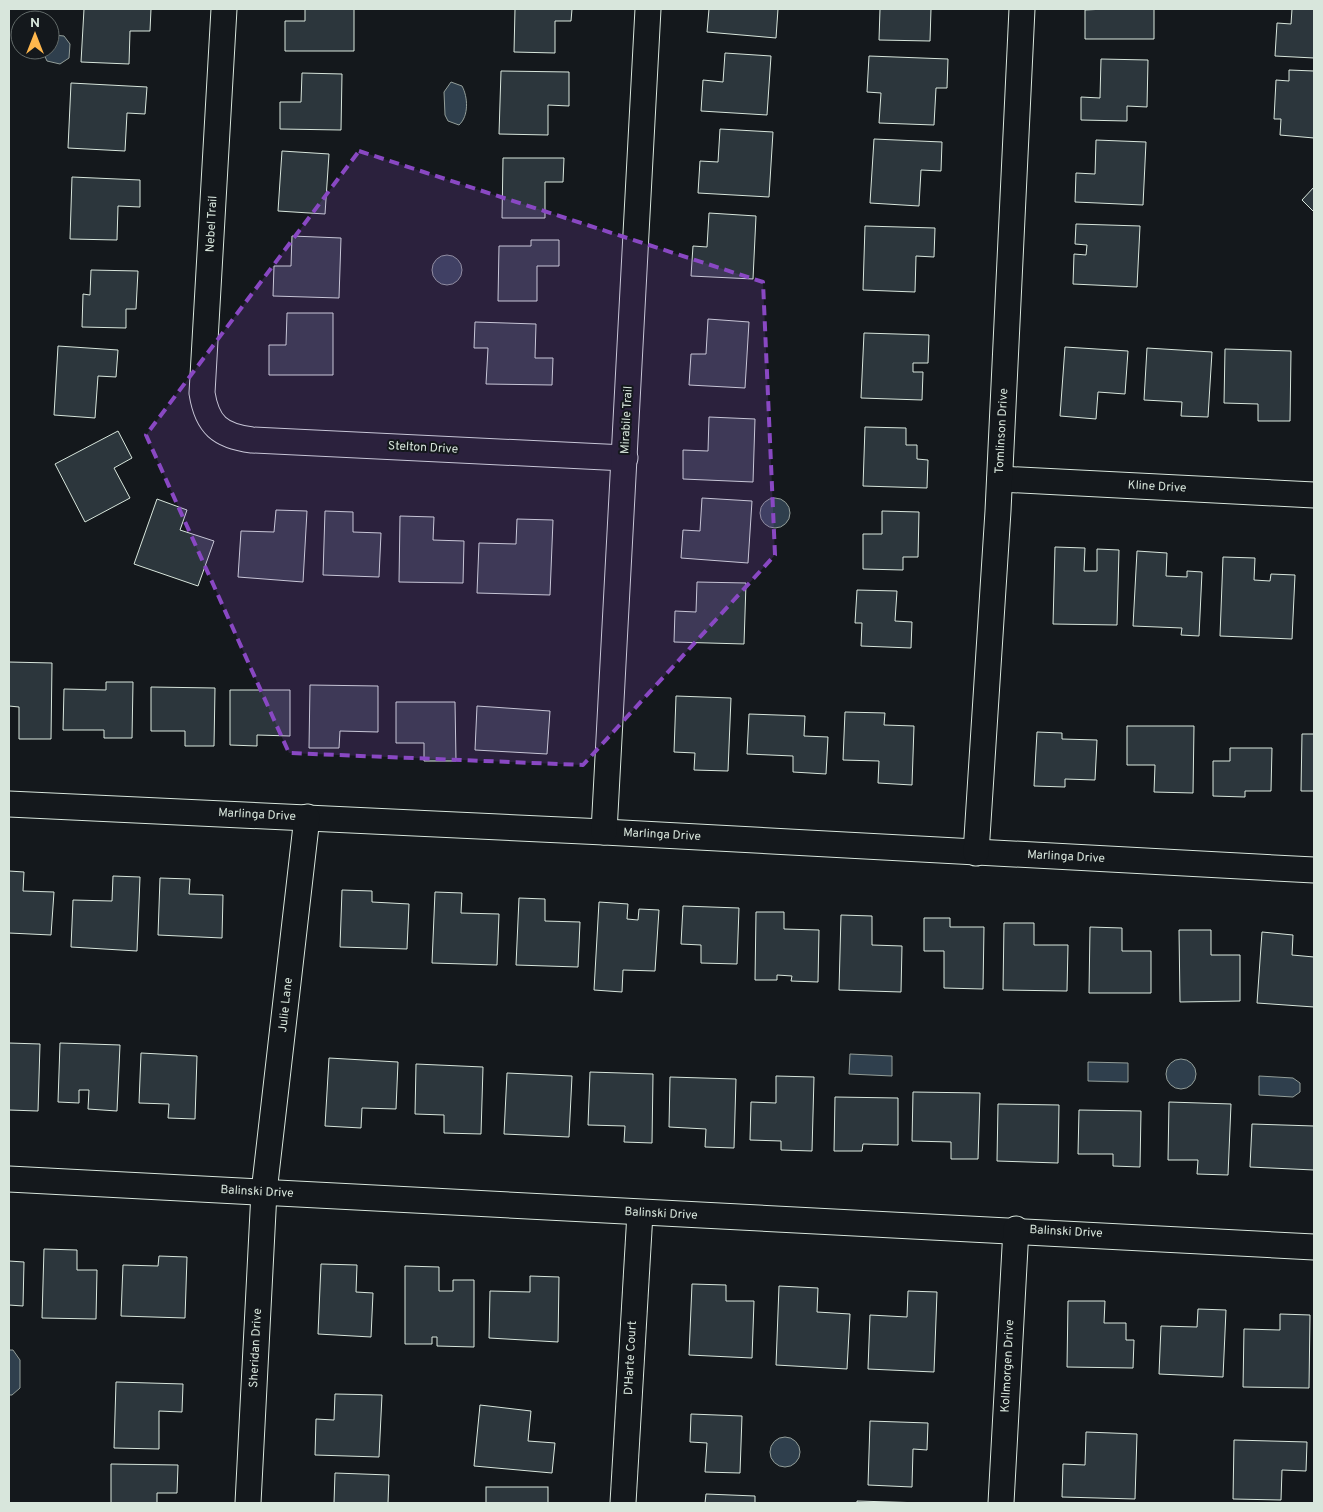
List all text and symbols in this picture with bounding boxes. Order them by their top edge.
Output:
north arrow [10,10,60,60]
text: N [30,15,40,32]
street label: Nebel Trail [203,195,221,253]
street label: Mirabile Trail [617,386,637,454]
street label: Tomlinson Drive [992,388,1012,474]
street label: Stelton Drive [388,438,458,458]
street label: Kline Drive [1127,477,1187,497]
street label: Marlinga Drive [218,805,296,825]
street label: Marlinga Drive [623,825,701,845]
street label: Marlinga Drive [1027,847,1105,867]
street label: Julie Lane [275,977,297,1033]
street label: Balinski Drive [220,1182,294,1202]
street label: Balinski Drive [624,1204,698,1224]
street label: Balinski Drive [1029,1222,1103,1242]
street label: Sheridan Drive [246,1308,266,1388]
street label: Kollmorgen Drive [998,1319,1018,1413]
street label: D'Harte Court [621,1320,641,1396]

